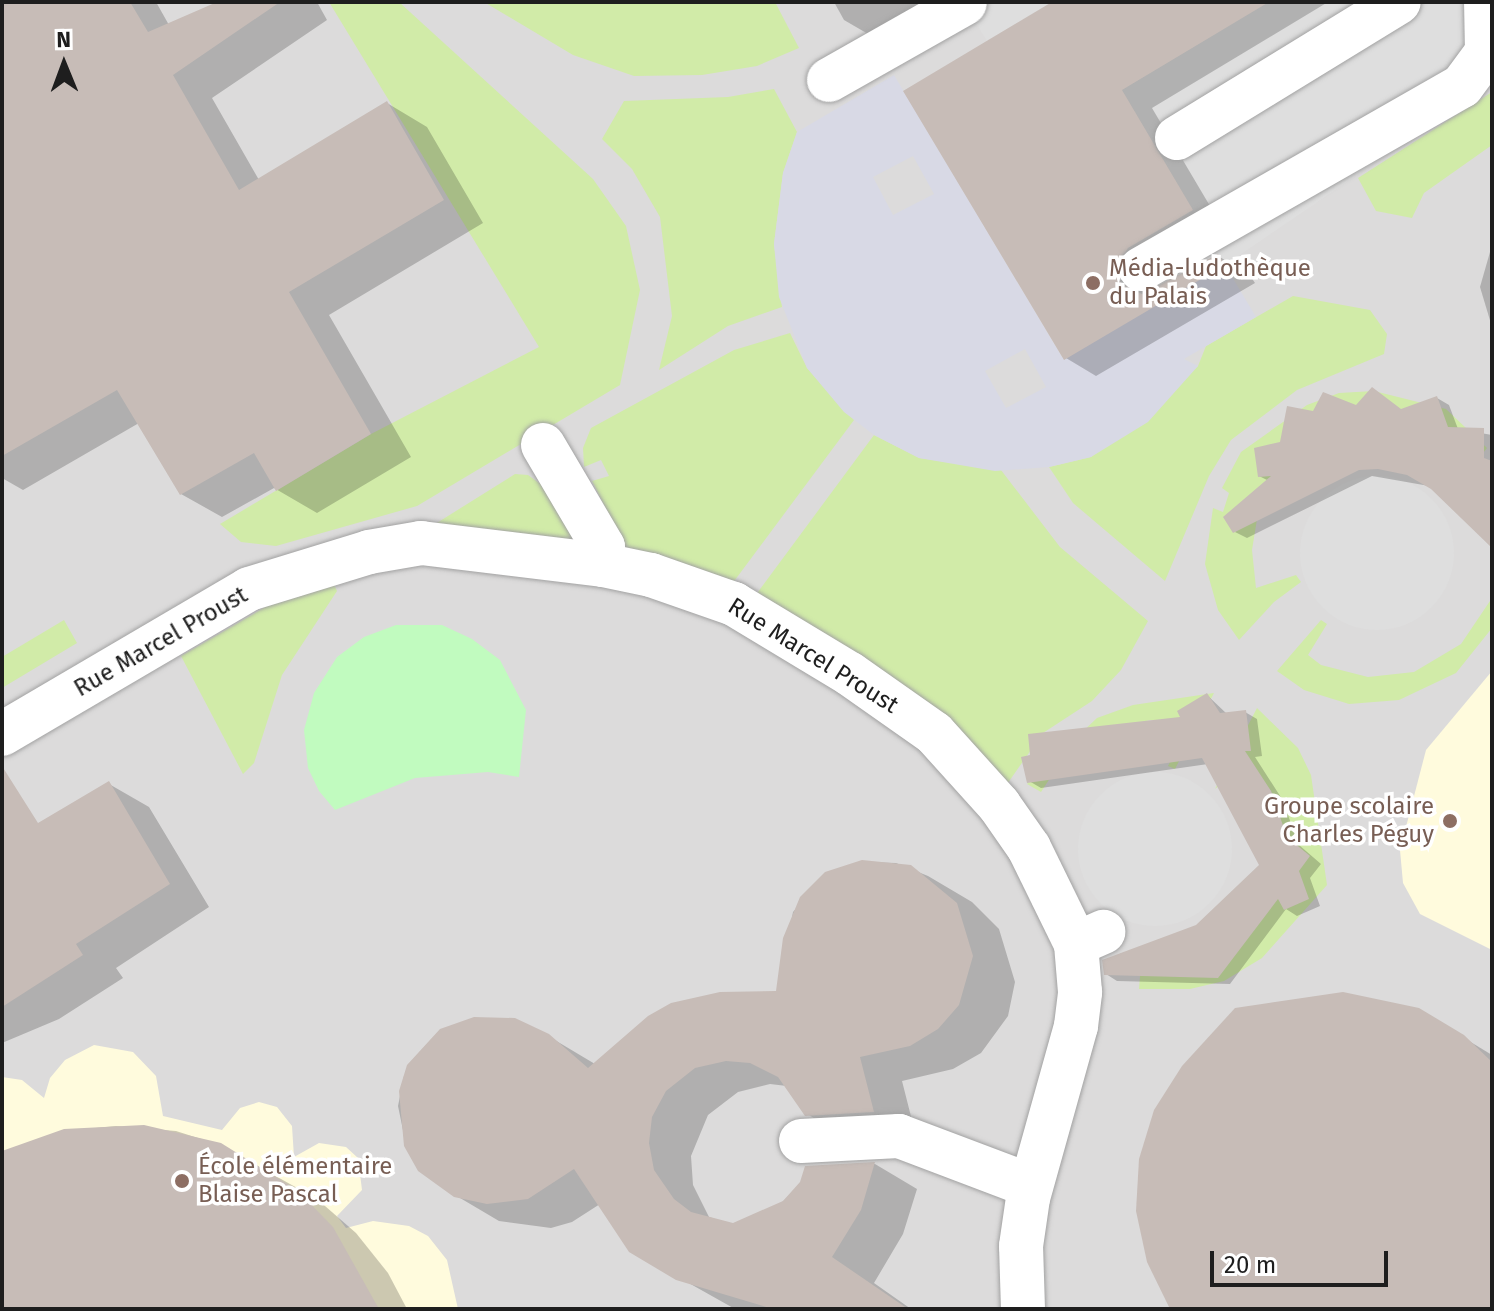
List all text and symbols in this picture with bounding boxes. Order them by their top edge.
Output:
north arrow [24,24,104,104]
text: N [56,26,71,53]
place label: Média-ludothèque du Palais [1109,255,1311,311]
marker: Média-ludothèque du Palais [1084,274,1102,292]
street label: Rue Marcel Proust [69,581,253,703]
street label: Rue Marcel Proust [722,592,904,720]
place label: Groupe scolaire Charles Péguy [1264,793,1434,849]
marker: Groupe scolaire Charles Péguy [1441,812,1459,830]
place label: École élémentaire Blaise Pascal [198,1153,392,1209]
marker: École élémentaire Blaise Pascal [173,1172,191,1190]
scale bar [1214,1235,1392,1285]
text: 20 m [1224,1251,1276,1279]

